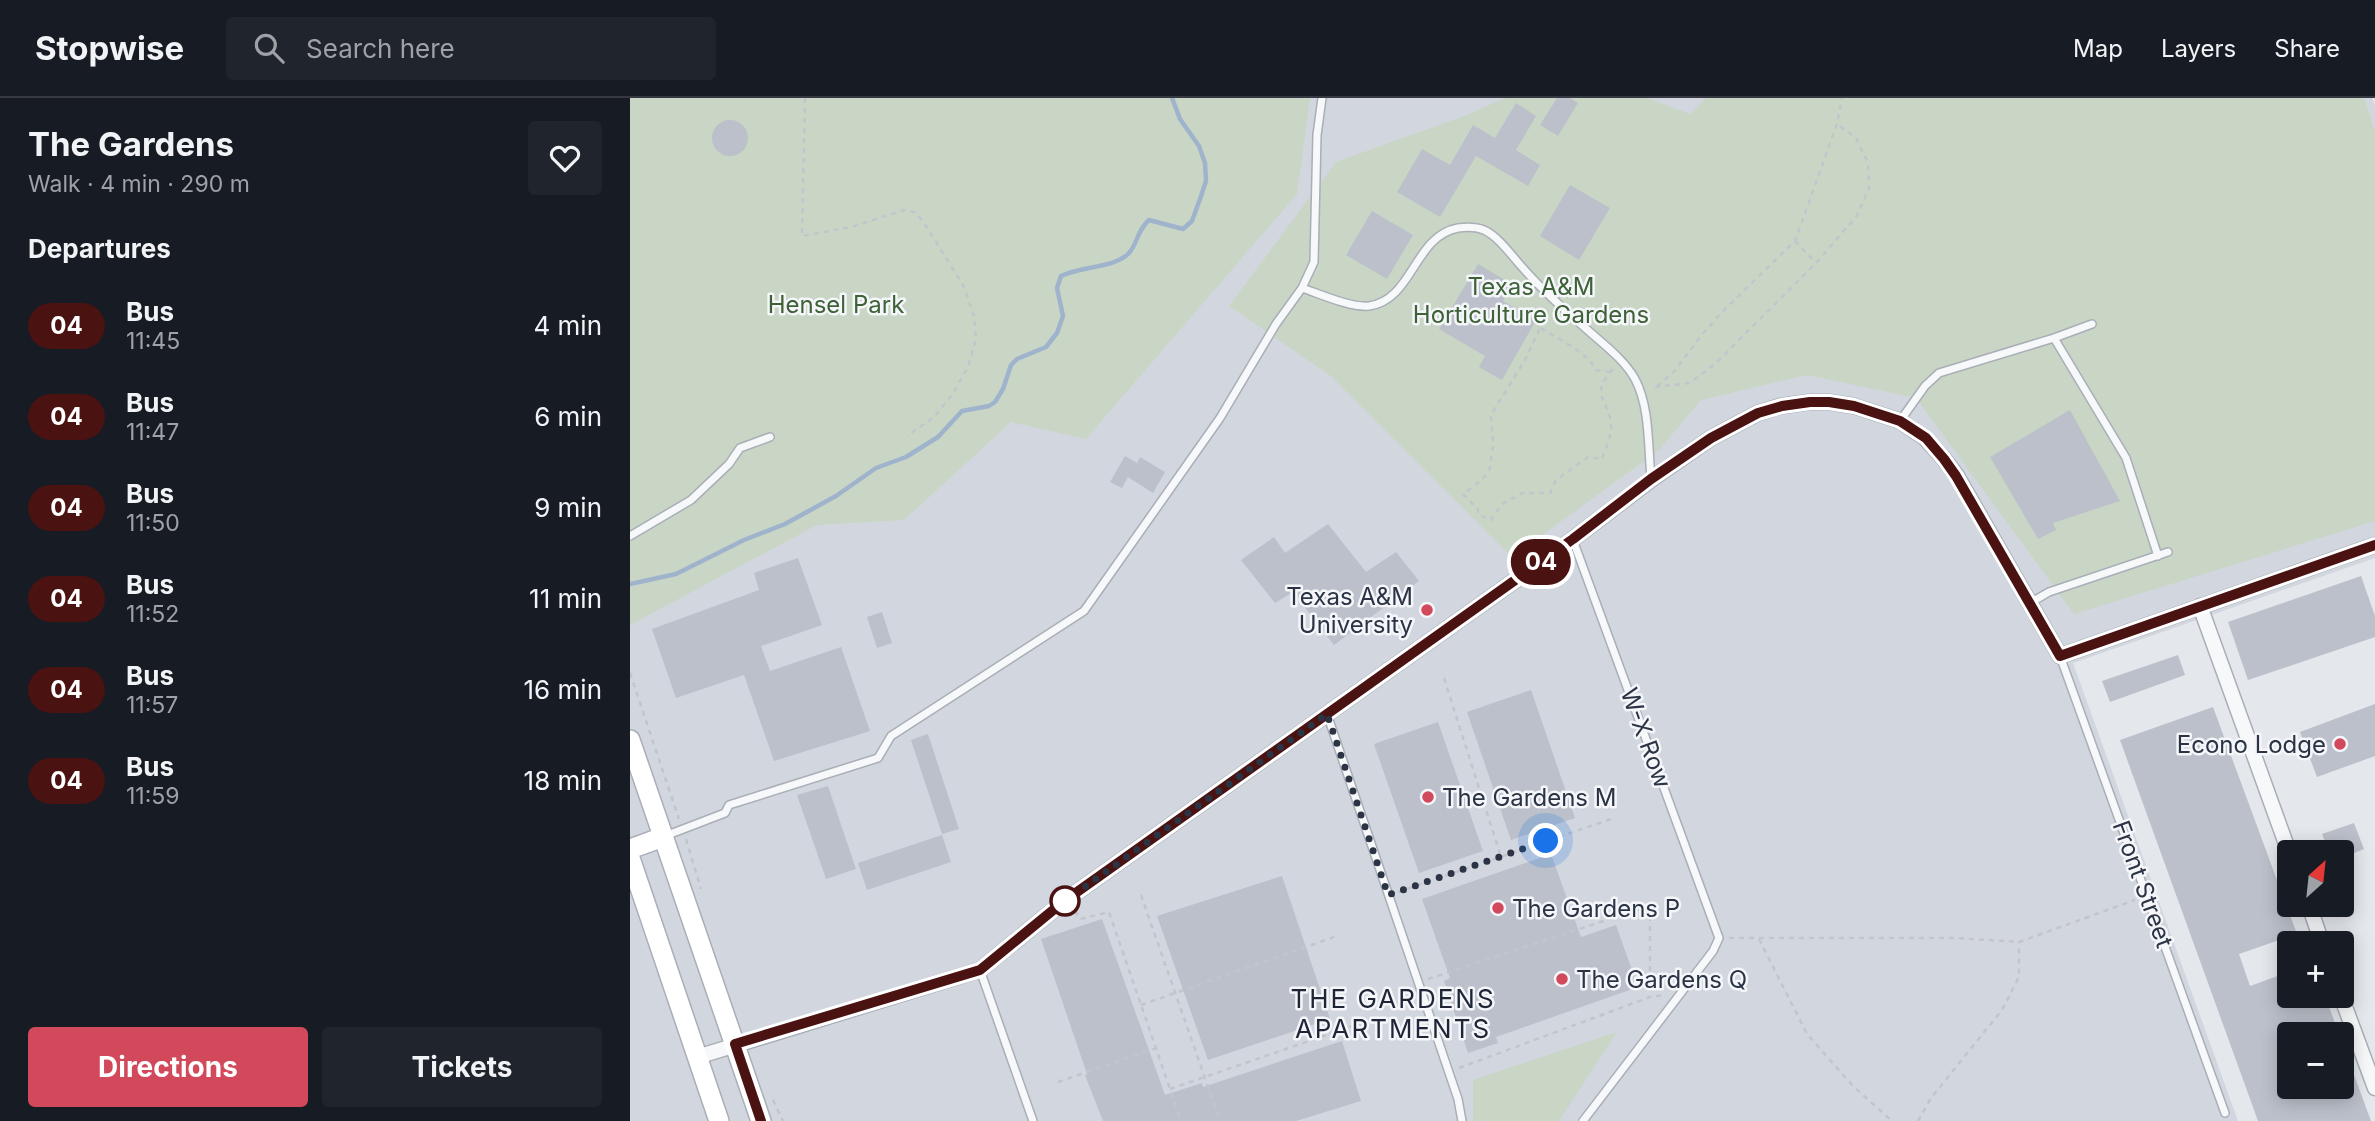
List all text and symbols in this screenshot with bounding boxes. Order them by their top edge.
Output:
search box [226,17,716,80]
text: Stopwise [35,28,184,68]
icon: search [250,29,288,67]
text: Search here [306,33,455,64]
text: Map [2073,34,2123,63]
text: Layers [2161,34,2236,63]
text: Share [2274,34,2340,63]
button: heart [528,121,602,195]
text: The Gardens [28,124,234,164]
text: Walk · 4 min · 290 m [28,170,250,198]
text: Departures [28,233,171,264]
park label: Texas A&M Horticulture Gardens [1413,272,1649,329]
park label: Hensel Park [768,290,904,319]
text: Bus [126,296,174,327]
text: 4 min [533,310,602,341]
text: 04 [50,311,83,340]
text: 11:45 [126,327,180,355]
text: Bus [126,387,174,418]
text: 6 min [534,401,602,432]
text: 04 [50,402,83,431]
text: 11:47 [126,418,179,446]
text: Bus [126,478,174,509]
text: 9 min [534,492,602,523]
text: 04 [50,493,83,522]
text: 11:50 [126,509,180,537]
line badge: 04 [1510,539,1572,585]
text: 04 [1525,547,1557,576]
text: Bus [126,569,174,600]
place label: Texas A&M University [1286,582,1413,639]
text: 11 min [529,583,602,614]
text: 04 [50,584,83,613]
text: 11:52 [126,600,179,628]
marker: Texas A&M University [1419,602,1435,618]
text: Bus [126,660,174,691]
text: 16 min [524,674,602,705]
text: 04 [50,675,83,704]
street label: W-X Row [1615,684,1677,792]
text: 11:57 [126,691,178,719]
place label: Econo Lodge [2177,730,2326,759]
marker: Econo Lodge [2332,736,2348,752]
text: Bus [126,751,174,782]
text: 18 min [524,765,602,796]
text: 04 [50,766,83,795]
text: 11:59 [126,782,180,810]
place label: The Gardens M [1442,783,1616,812]
marker: The Gardens M [1420,789,1436,805]
street label: Front Street [2107,817,2179,952]
your location [1528,823,1563,858]
north arrow [2277,840,2354,917]
map controls [2277,840,2354,1099]
unlabelled marker [1050,886,1080,916]
place label: The Gardens P [1512,894,1680,923]
marker: The Gardens P [1490,900,1506,916]
button: + [2277,931,2354,1008]
place label: The Gardens Q [1576,965,1747,994]
marker: The Gardens Q [1554,971,1570,987]
district label: THE GARDENS APARTMENTS [1290,983,1496,1044]
button: − [2277,1022,2354,1099]
button: Directions [28,1027,308,1107]
button: Tickets [322,1027,602,1107]

